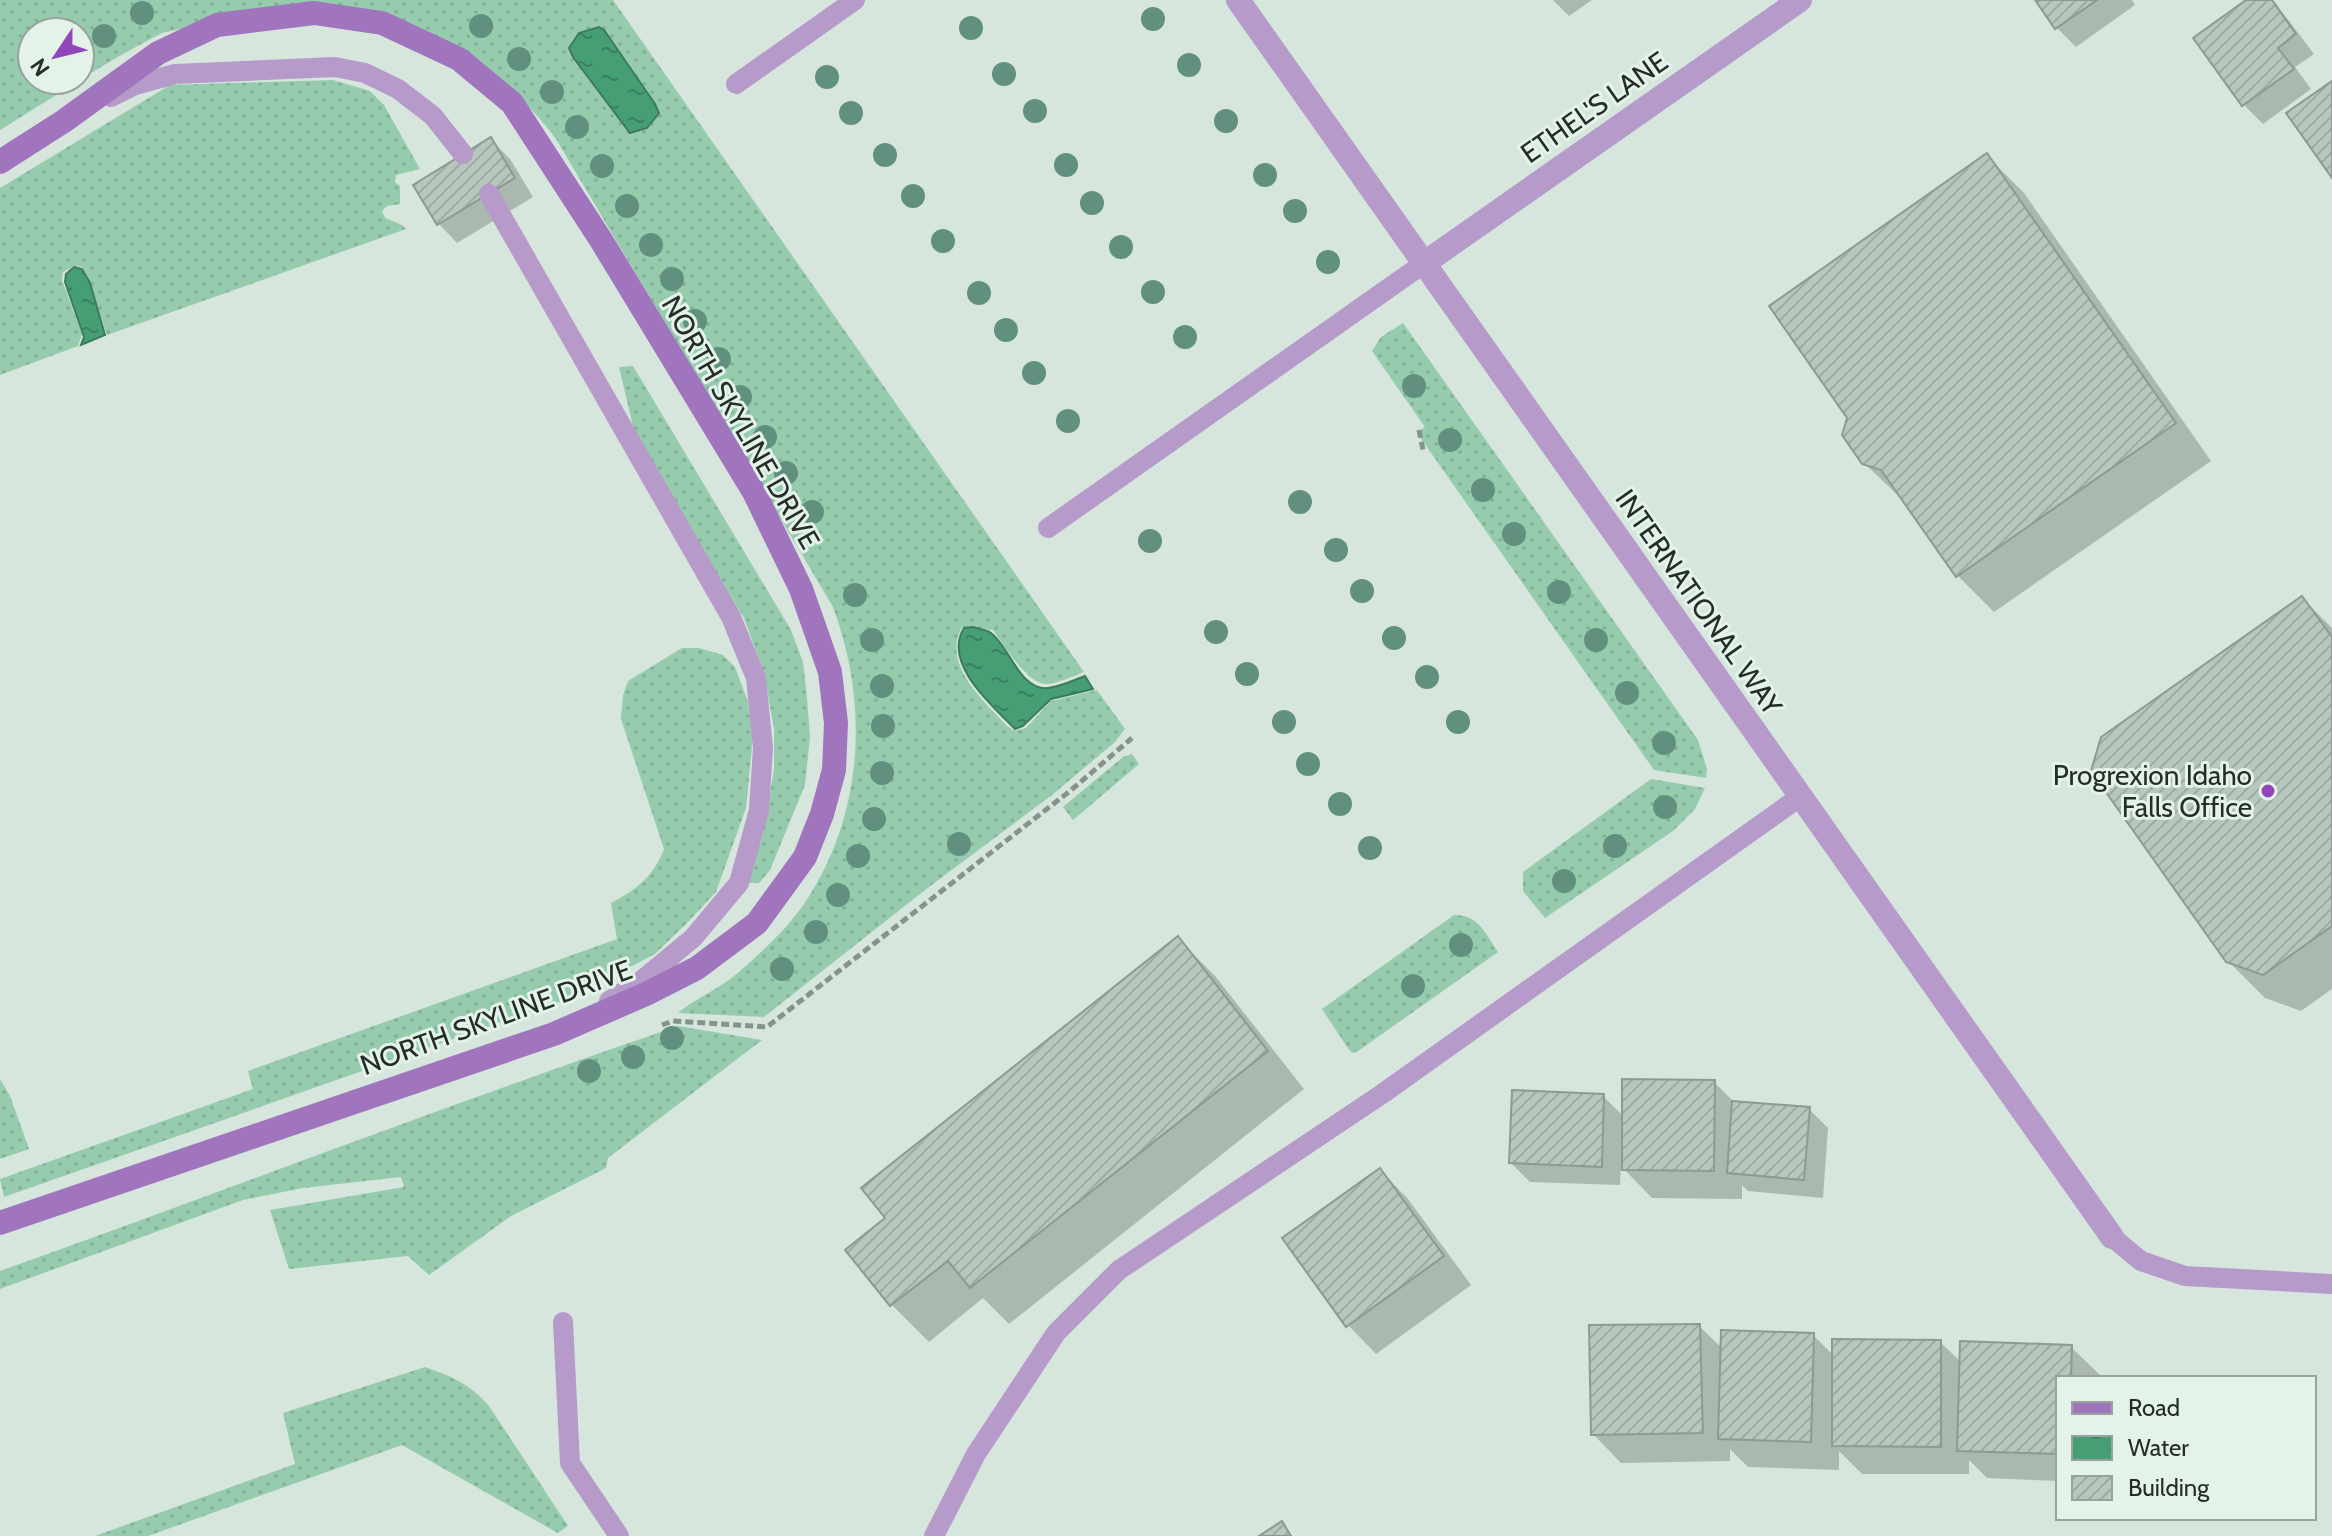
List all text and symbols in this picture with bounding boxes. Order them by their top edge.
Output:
north arrow [16,16,96,96]
street label: ETHEL'S LANE [1514,44,1674,170]
text: N [25,53,56,81]
street label: NORTH SKYLINE DRIVE [655,289,827,555]
street label: INTERNATIONAL WAY [1608,483,1790,722]
place label: Progrexion Idaho Falls Office [2053,758,2252,824]
marker: Progrexion Idaho Falls Office [2259,782,2277,800]
street label: NORTH SKYLINE DRIVE [356,952,636,1082]
legend [2056,1376,2316,1520]
text: Road [2128,1393,2180,1422]
text: Water [2128,1433,2189,1462]
text: Building [2128,1473,2210,1502]

